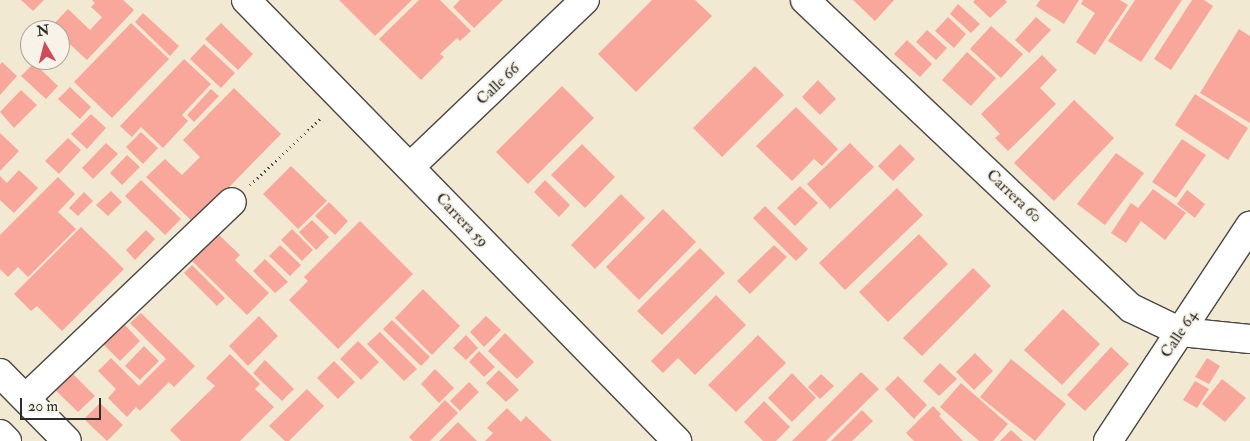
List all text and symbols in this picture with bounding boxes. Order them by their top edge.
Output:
north arrow [20,20,70,70]
text: N [36,21,50,40]
street label: Calle 66 [472,59,524,109]
street label: Carrera 60 [982,165,1046,227]
street label: Carrera 59 [432,189,492,251]
street label: Calle 64 [1156,307,1202,361]
scale bar [22,388,104,420]
text: 20 m [28,397,58,416]

